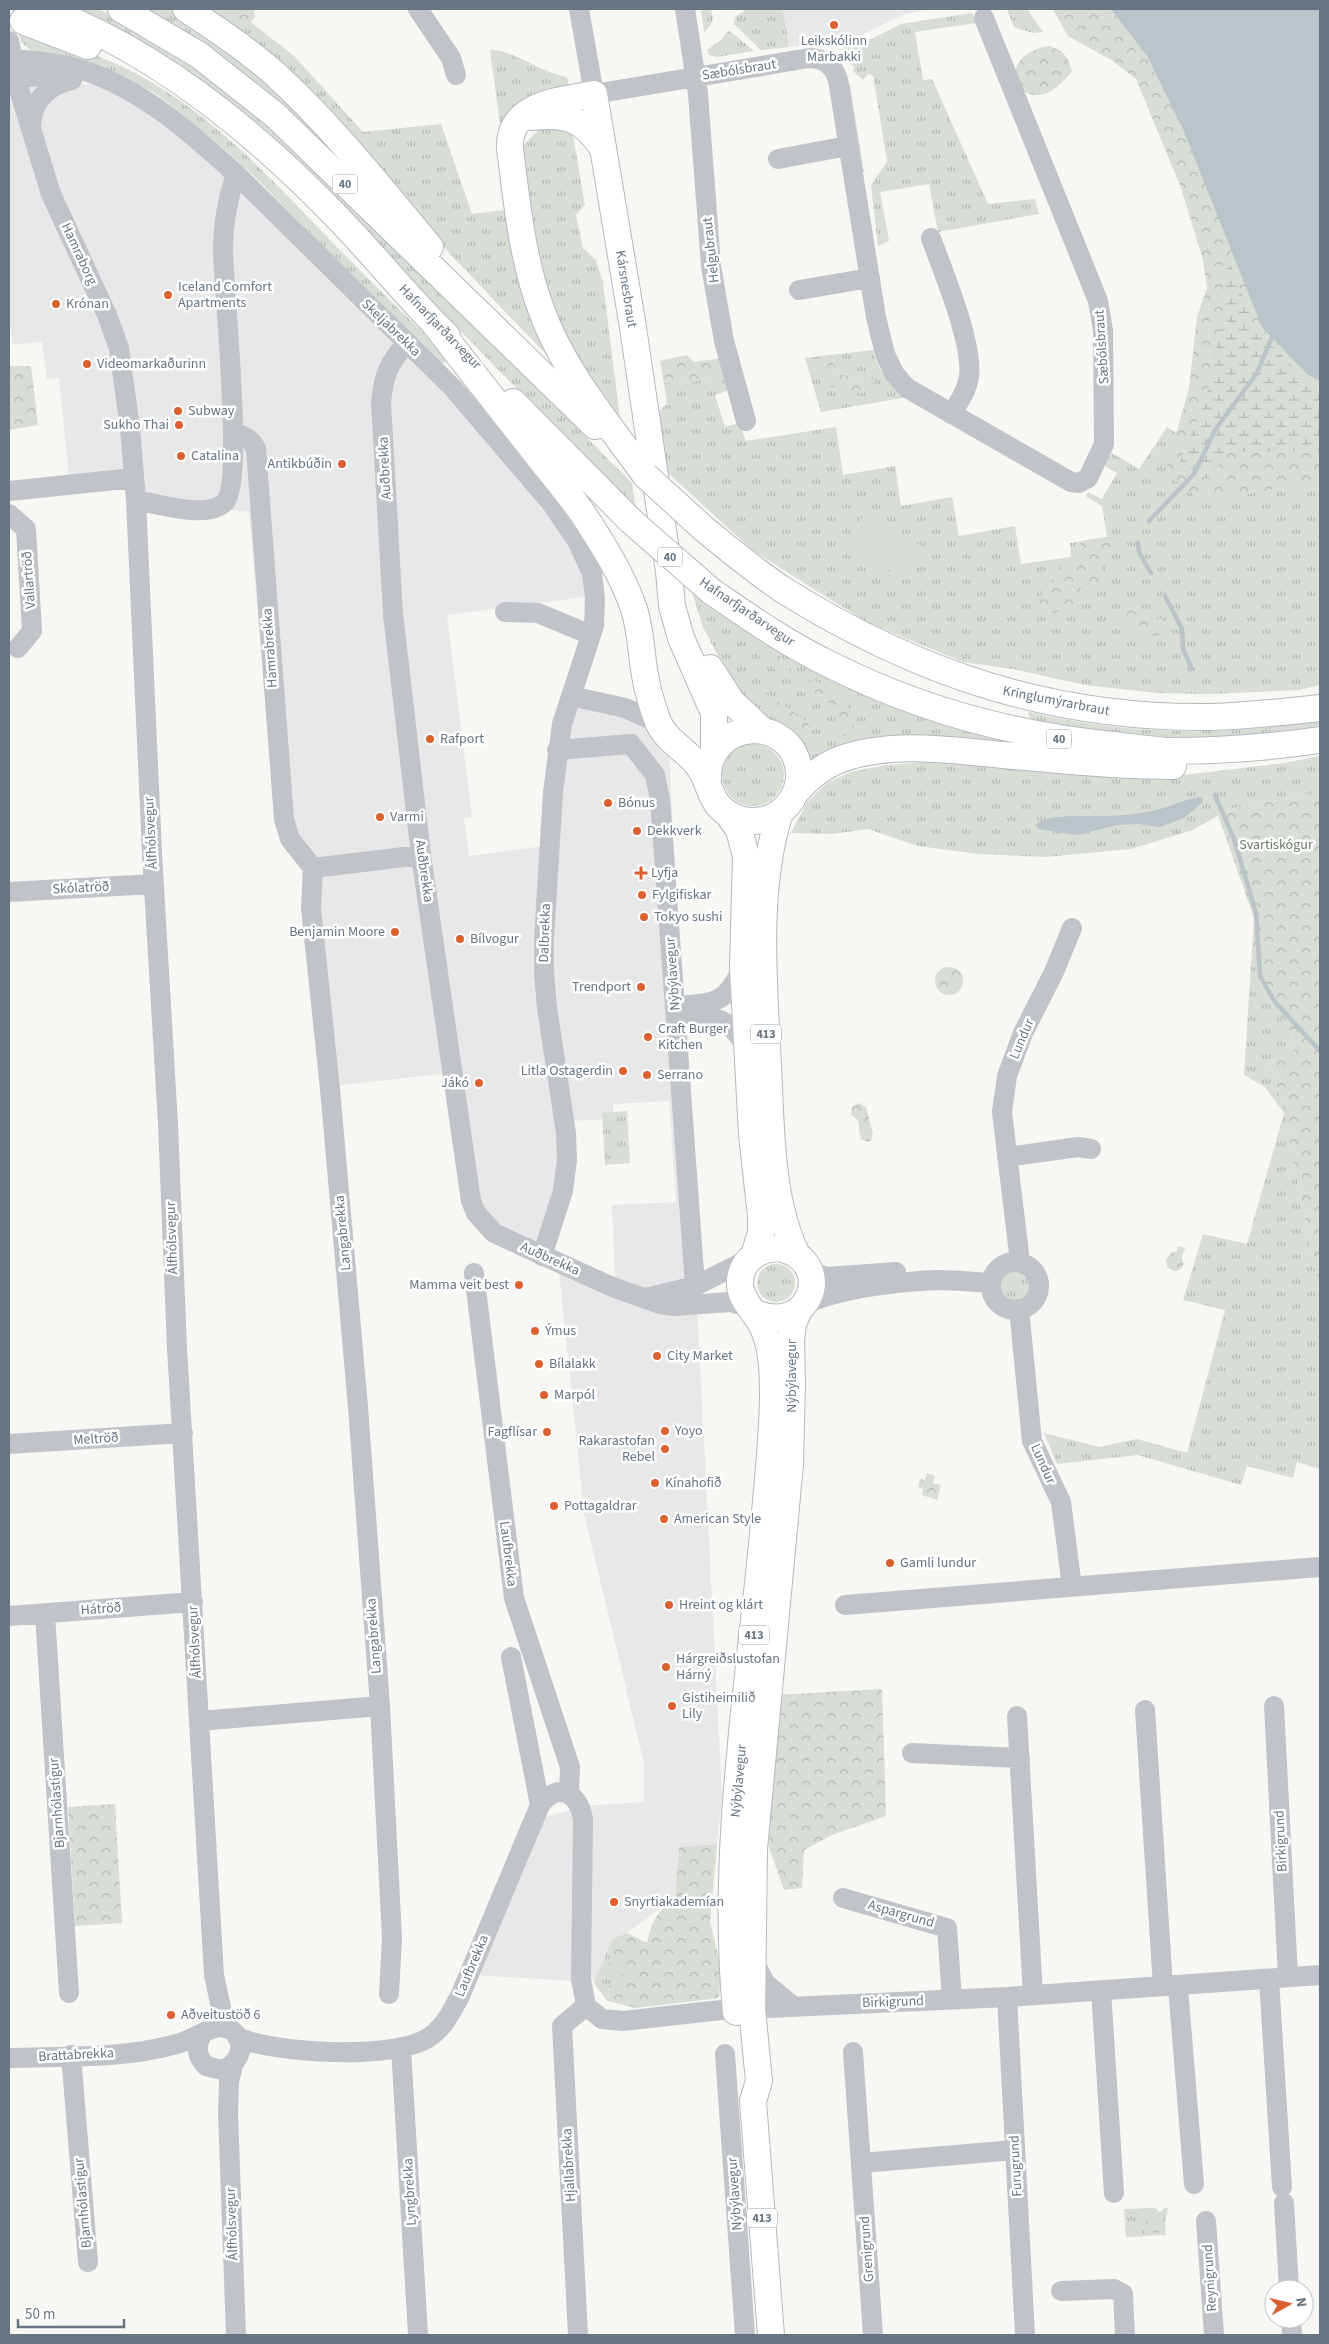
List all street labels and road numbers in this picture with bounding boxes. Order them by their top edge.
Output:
street label: Sæbólsbraut [700,54,778,86]
road number: 40 [332,174,358,193]
street label: Helgubraut [698,216,724,284]
street label: Hamraborg [56,220,102,288]
street label: Kársnesbraut [610,249,642,329]
street label: Hafnarfjarðarvegur [394,280,486,374]
street label: Skeljabrekka [357,295,425,361]
street label: Sæbólsbraut [1089,309,1115,385]
street label: Auðbrekka [373,436,397,500]
road number: 40 [658,548,682,566]
street label: Vallartröð [17,551,41,609]
street label: Hafnarfjarðarvegur [695,572,799,652]
street label: Hamrabrekka [257,608,283,688]
street label: Kringlumýrarbraut [1001,681,1111,721]
road number: 40 [1046,730,1072,749]
street label: Álfhólsvegur [139,796,163,870]
street label: Auðbrekka [410,838,438,904]
street label: Skólatröð [52,877,110,899]
street label: Dalbrekka [534,903,556,963]
street label: Nýbýlavegur [660,937,686,1011]
street label: Lundur [1005,1016,1040,1062]
road number: 413 [751,1024,781,1044]
street label: Langabrekka [330,1194,356,1272]
street label: Álfhólsvegur [161,1201,183,1275]
street label: Auðbrekka [517,1237,583,1281]
street label: Nýbýlavegur [782,1339,802,1413]
street label: Meltröð [73,1427,119,1451]
street label: Lundur [1025,1441,1061,1487]
street label: Laufbrekka [494,1520,522,1588]
street label: Hátröð [80,1598,122,1620]
street label: Langabrekka [361,1598,387,1674]
street label: Álfhólsvegur [183,1605,207,1679]
road number: 413 [739,1626,769,1644]
street label: Nýbýlavegur [726,1743,752,1818]
street label: Bjarnhólastígur [44,1757,70,1849]
street label: Birkigrund [1269,1810,1293,1872]
street label: Aspargrund [866,1895,936,1933]
street label: Laufbrekka [450,1932,494,2000]
street label: Birkigrund [862,1991,924,2013]
street label: Brattabrekka [38,2043,114,2067]
street label: Hjallabrekka [557,2128,581,2202]
street label: Furugrund [1004,2135,1028,2197]
street label: Bjarnhólastígur [69,2157,97,2249]
street label: Nýbýlavegur [722,2157,748,2231]
street label: Lyngbrekka [398,2158,422,2226]
street label: Álfhólsvegur [221,2187,243,2261]
road number: 413 [747,2208,777,2228]
street label: Grenigrund [855,2215,879,2283]
street label: Reynigrund [1198,2244,1222,2312]

